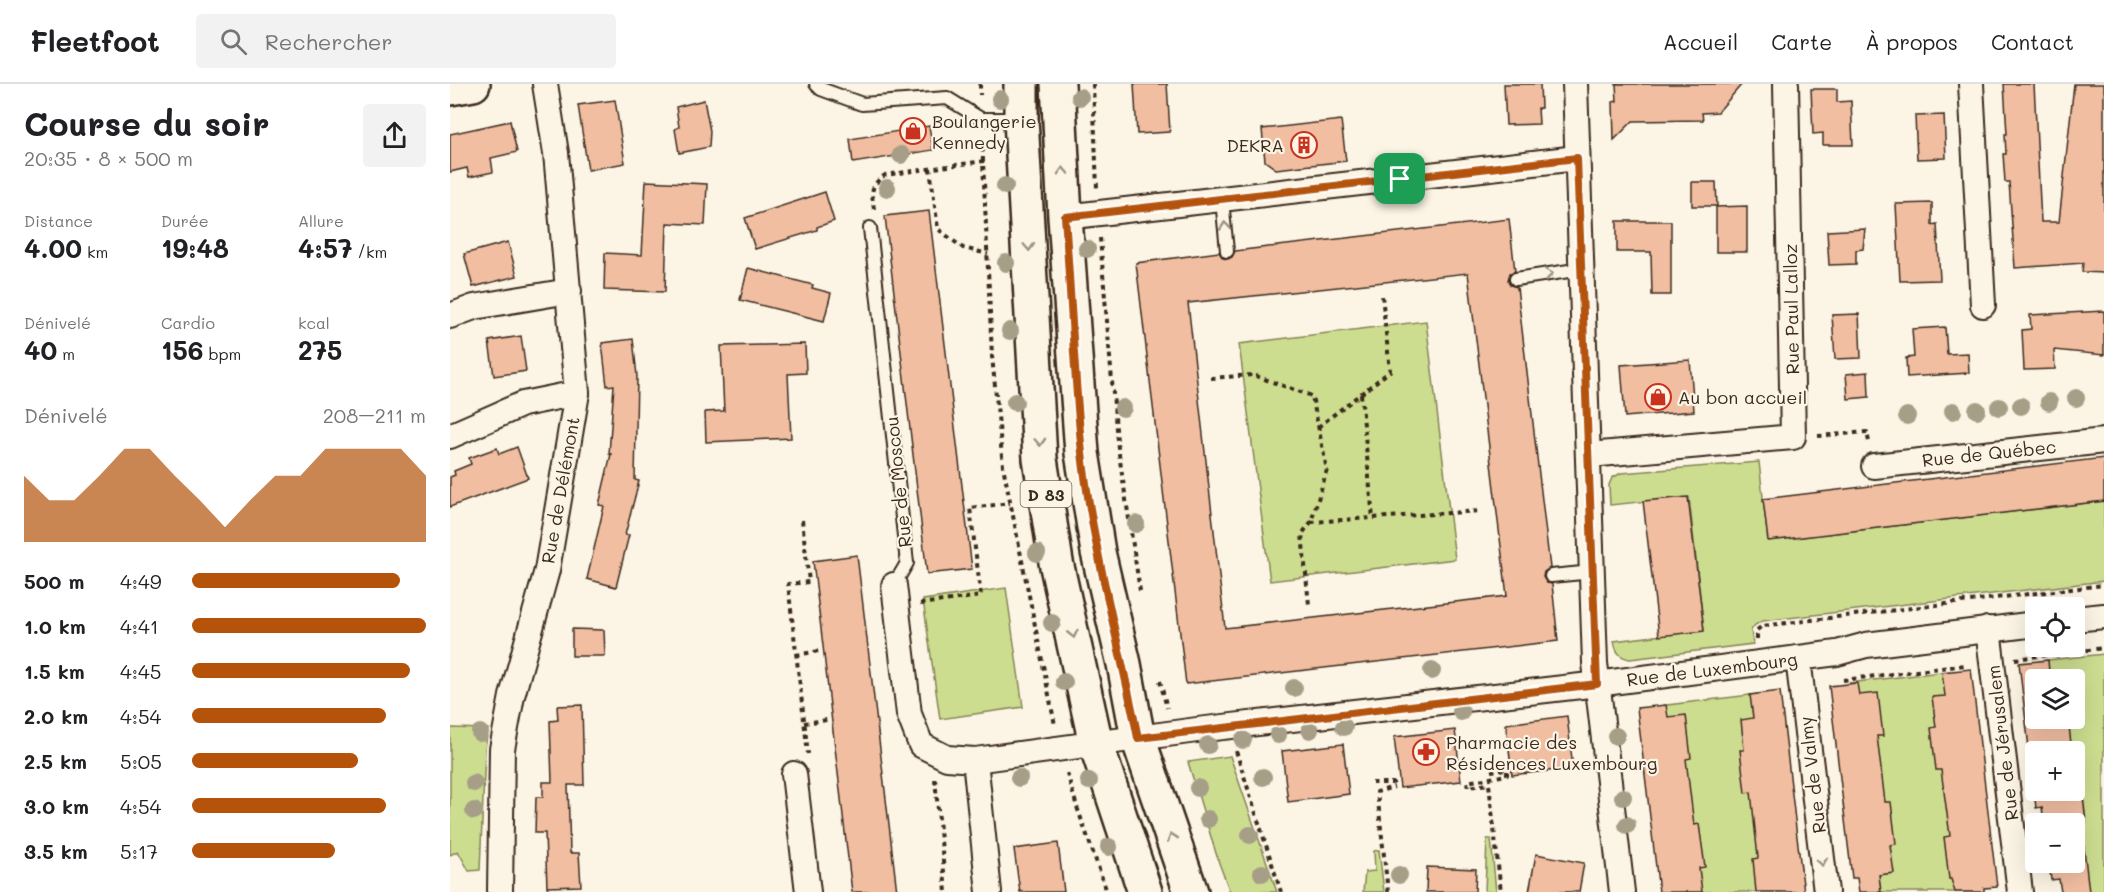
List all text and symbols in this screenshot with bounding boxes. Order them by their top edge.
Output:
search box [196,14,616,68]
text: Fleetfoot [30,23,160,59]
icon: search [217,25,250,58]
text: Rechercher [265,27,392,56]
text: Accueil [1663,28,1738,55]
text: Carte [1771,28,1832,55]
text: À propos [1865,28,1958,55]
text: Contact [1991,28,2074,55]
text: Course du soir [24,101,270,144]
button: share [363,104,426,167]
place label: Boulangerie Kennedy [932,109,1037,154]
shop icon: Boulangerie Kennedy [898,116,928,146]
building icon: DEKRA [1289,130,1319,160]
place label: DEKRA [1226,133,1284,157]
text: 20:35 · 8 × 500 m [24,145,193,171]
pin [1374,153,1425,204]
icon: arrive [1383,162,1416,195]
one-way arrow [1057,166,1070,175]
text: Distance [24,210,93,231]
text: Durée [161,210,209,231]
text: Allure [298,210,344,231]
one-way arrow [1219,221,1232,230]
text: 4.00 [24,231,82,265]
text: 19:48 [161,231,229,265]
text: 4:57 [298,231,352,265]
text: km [82,241,108,262]
text: /km [352,241,387,262]
one-way arrow [1022,243,1035,252]
street label: Rue Paul Lalloz [1778,243,1804,375]
one-way arrow [1544,268,1554,281]
text: Dénivelé [24,312,91,333]
text: Cardio [161,312,215,333]
text: kcal [298,312,330,333]
text: 40 [24,333,57,367]
text: 156 [161,333,203,367]
text: 275 [298,333,342,367]
text: m [57,343,75,364]
text: bpm [203,343,241,364]
shop icon: Au bon accueil [1643,382,1673,412]
place label: Au bon accueil [1678,385,1807,409]
text: Dénivelé [24,402,108,428]
text: 208–211 m [323,402,426,428]
street label: Rue de Délémont [535,415,585,565]
street label: Rue de Moscou [879,415,917,549]
street label: Rue de Québec [1921,434,2057,472]
one-way arrow [1033,438,1046,447]
road number: D 83 [1020,481,1072,507]
text: 500 m [24,568,84,594]
text: 4:49 [120,568,162,594]
map controls [2025,597,2085,873]
button: locate [2025,597,2085,657]
text: 1.0 km [24,613,86,639]
text: 4:41 [120,613,159,639]
one-way arrow [1065,629,1078,639]
street label: Rue de Luxembourg [1625,647,1799,691]
text: 1.5 km [24,658,85,684]
text: 4:45 [120,658,161,684]
street label: Rue de Jérusalem [1981,664,2023,822]
button: layers [2025,669,2085,729]
text: 2.0 km [24,703,88,729]
text: 4:54 [120,703,161,729]
street label: Rue de Valmy [1793,715,1831,835]
place label: Pharmacie des Résidences Luxembourg [1446,730,1657,775]
pharmacy icon: Pharmacie des Résidences Luxembourg [1411,737,1441,767]
button: + [2025,741,2085,801]
text: 2.5 km [24,748,87,774]
text: 5:05 [120,748,162,774]
text: 3.0 km [24,793,89,819]
text: 4:54 [120,793,161,819]
button: − [2025,813,2085,873]
one-way arrow [1166,832,1179,843]
text: 3.5 km [24,838,88,864]
text: 5:17 [120,838,158,864]
one-way arrow [1816,858,1828,867]

